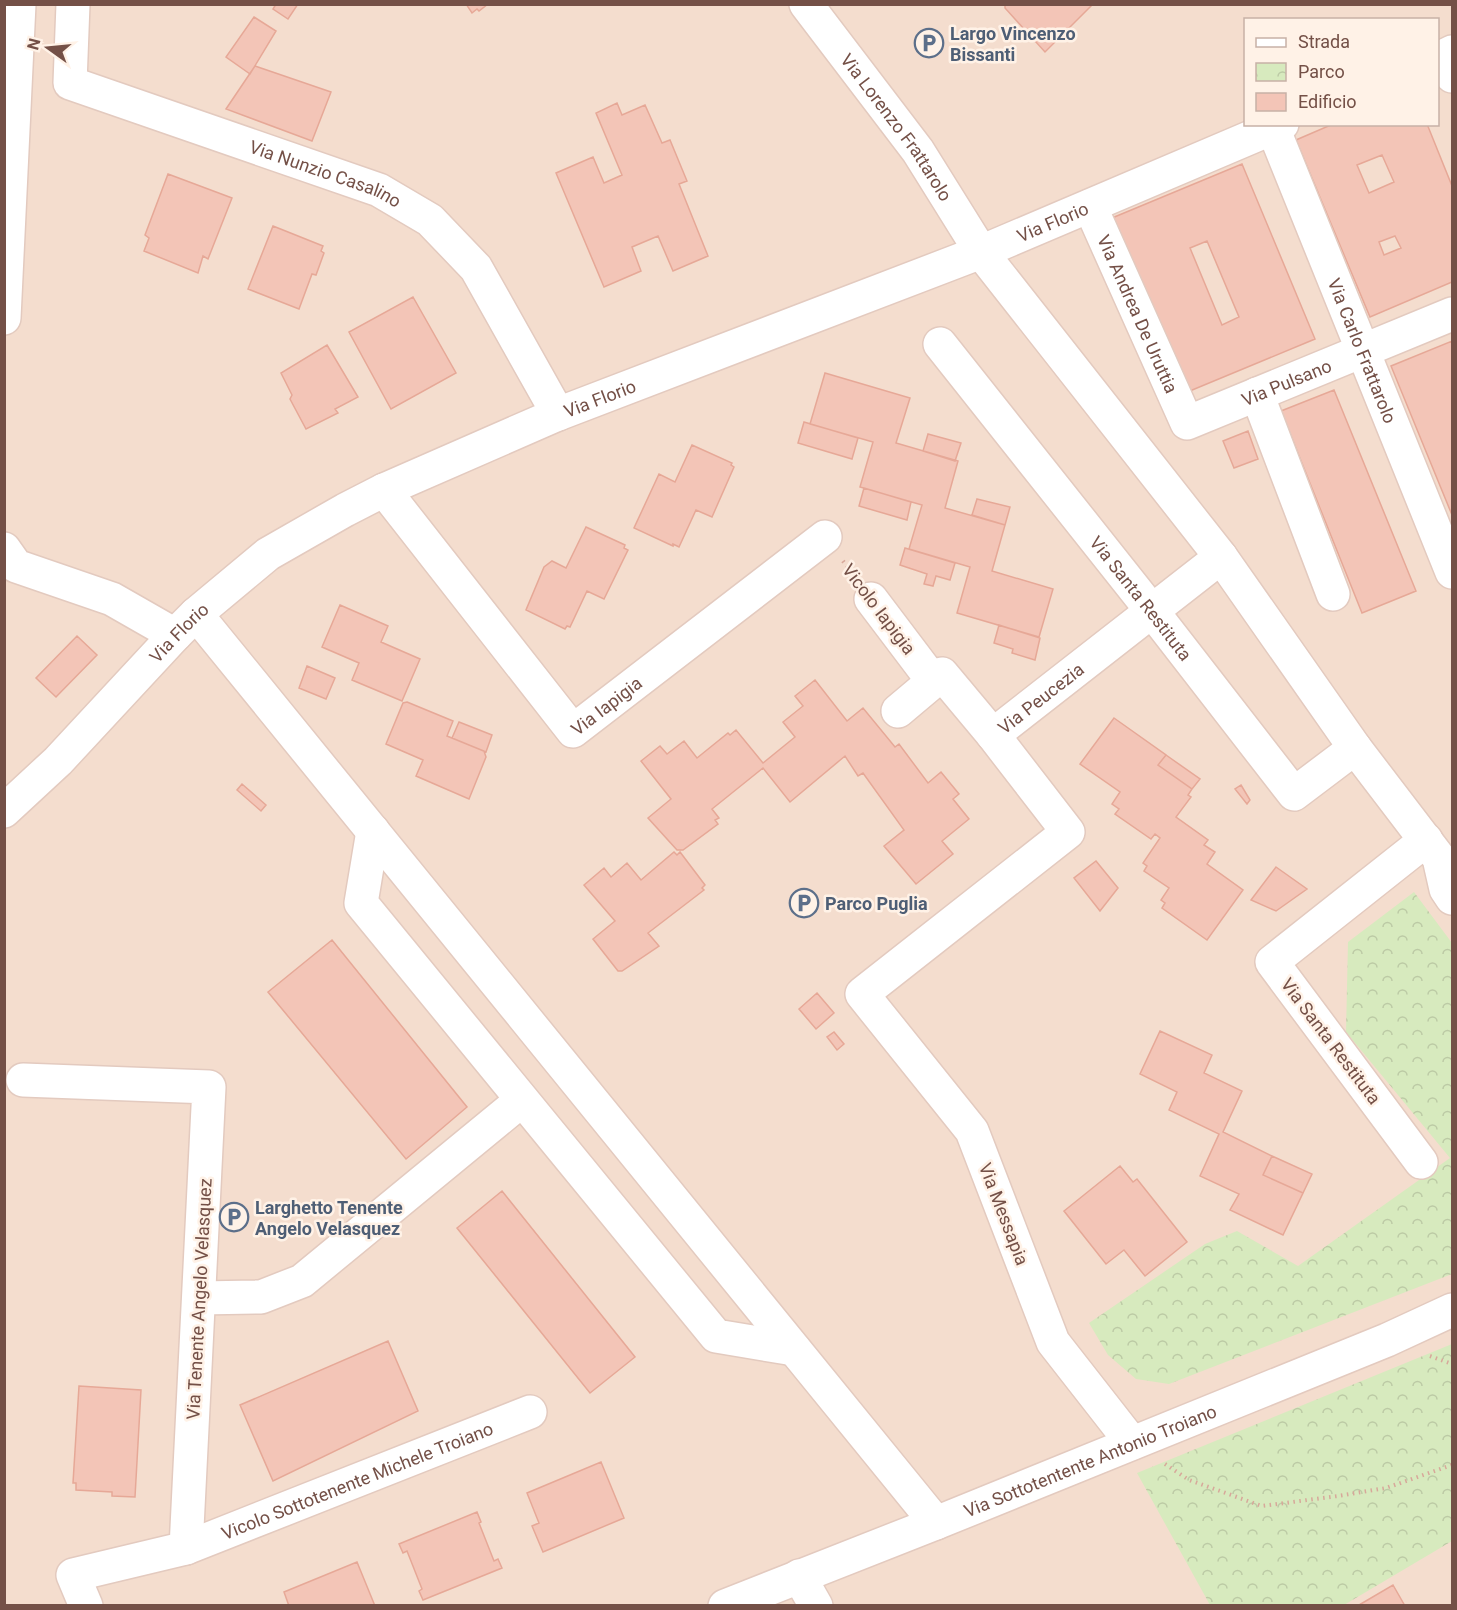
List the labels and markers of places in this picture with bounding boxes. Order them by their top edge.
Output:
place label: Largo Vincenzo Bissanti [950,23,1076,65]
parking icon: Largo Vincenzo Bissanti [913,27,945,59]
parking icon: Parco Puglia [788,887,820,919]
place label: Parco Puglia [825,893,928,914]
place label: Larghetto Tenente Angelo Velasquez [255,1197,403,1239]
parking icon: Larghetto Tenente Angelo Velasquez [218,1201,250,1233]

